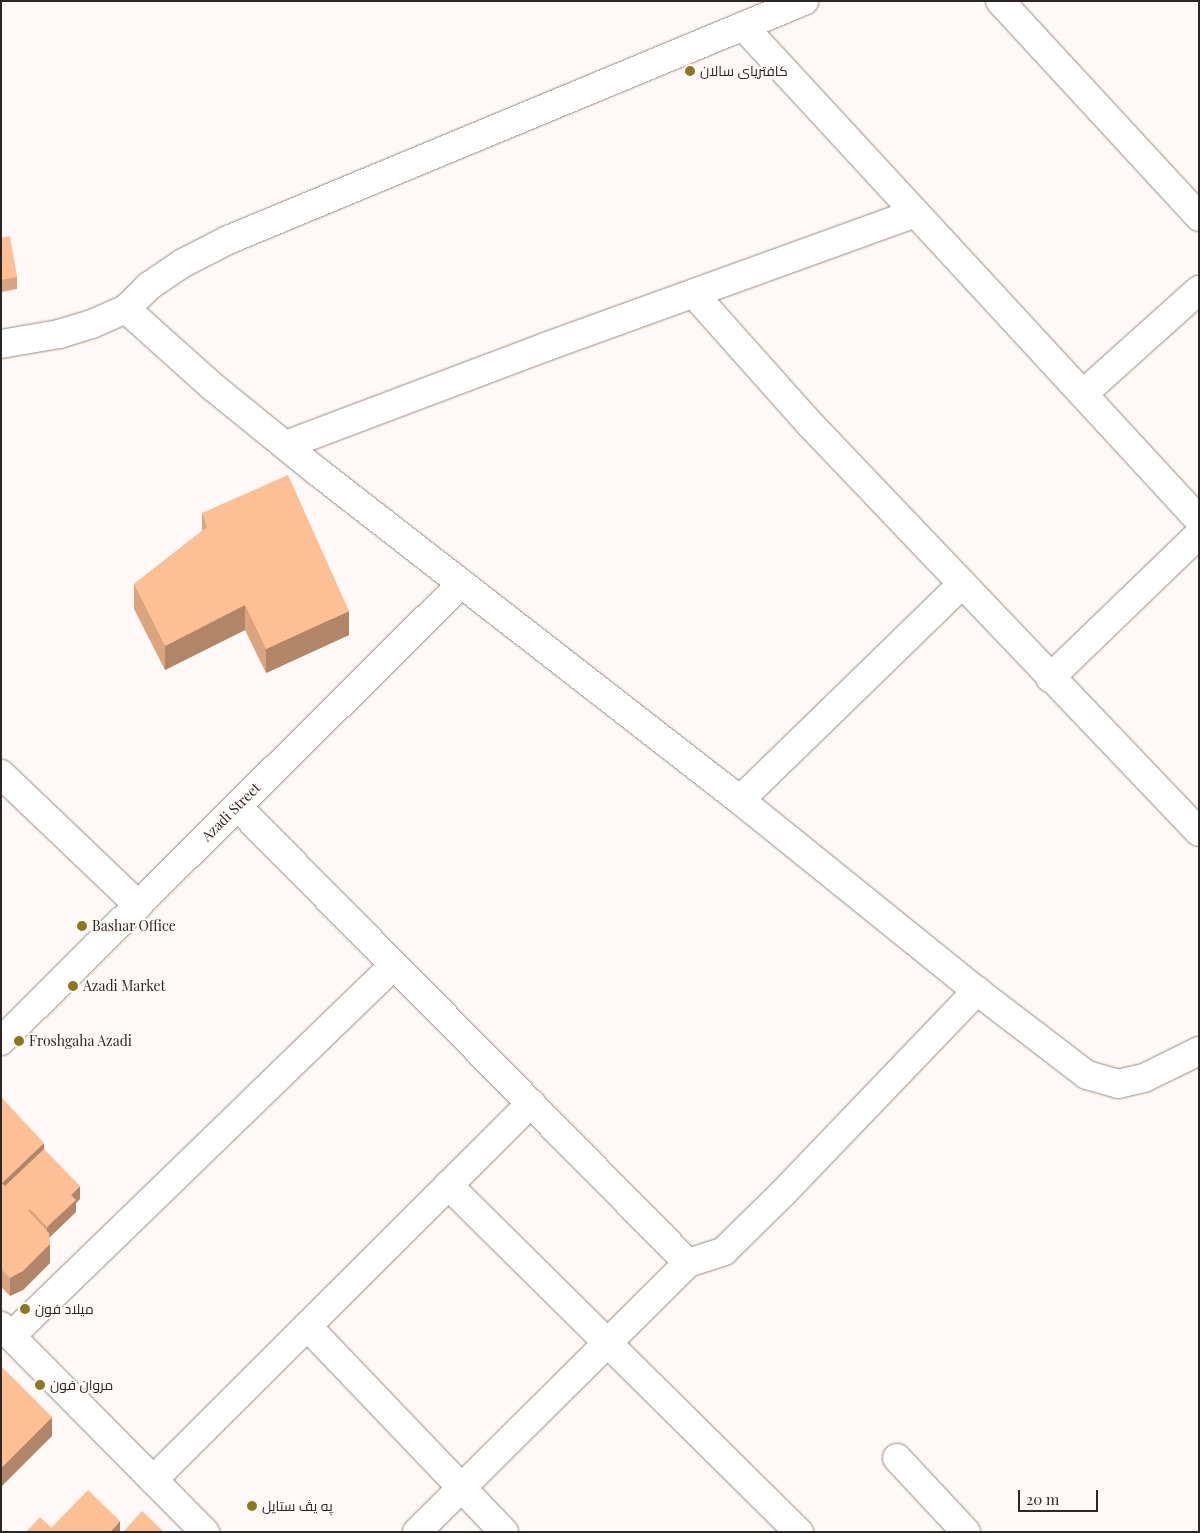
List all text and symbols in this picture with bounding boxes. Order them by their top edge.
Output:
place label: کافتریای سالان [700,63,788,79]
marker: کافتریای سالان [684,65,696,77]
street label: Azadi Street [198,779,264,845]
place label: Bashar Office [92,918,176,934]
marker: Bashar Office [76,920,88,932]
place label: Azadi Market [83,978,166,994]
marker: Azadi Market [67,980,79,992]
place label: Froshgaha Azadi [29,1033,133,1049]
marker: Froshgaha Azadi [13,1035,25,1047]
place label: ميلاد فون [35,1301,94,1317]
marker: ميلاد فون [19,1303,31,1315]
place label: مروان فون [50,1377,113,1393]
marker: مروان فون [34,1379,46,1391]
scale bar [1020,1480,1100,1512]
text: 20 m [1026,1489,1059,1509]
place label: په يڤ ستايل [262,1498,333,1514]
marker: په يڤ ستايل [246,1500,258,1512]

